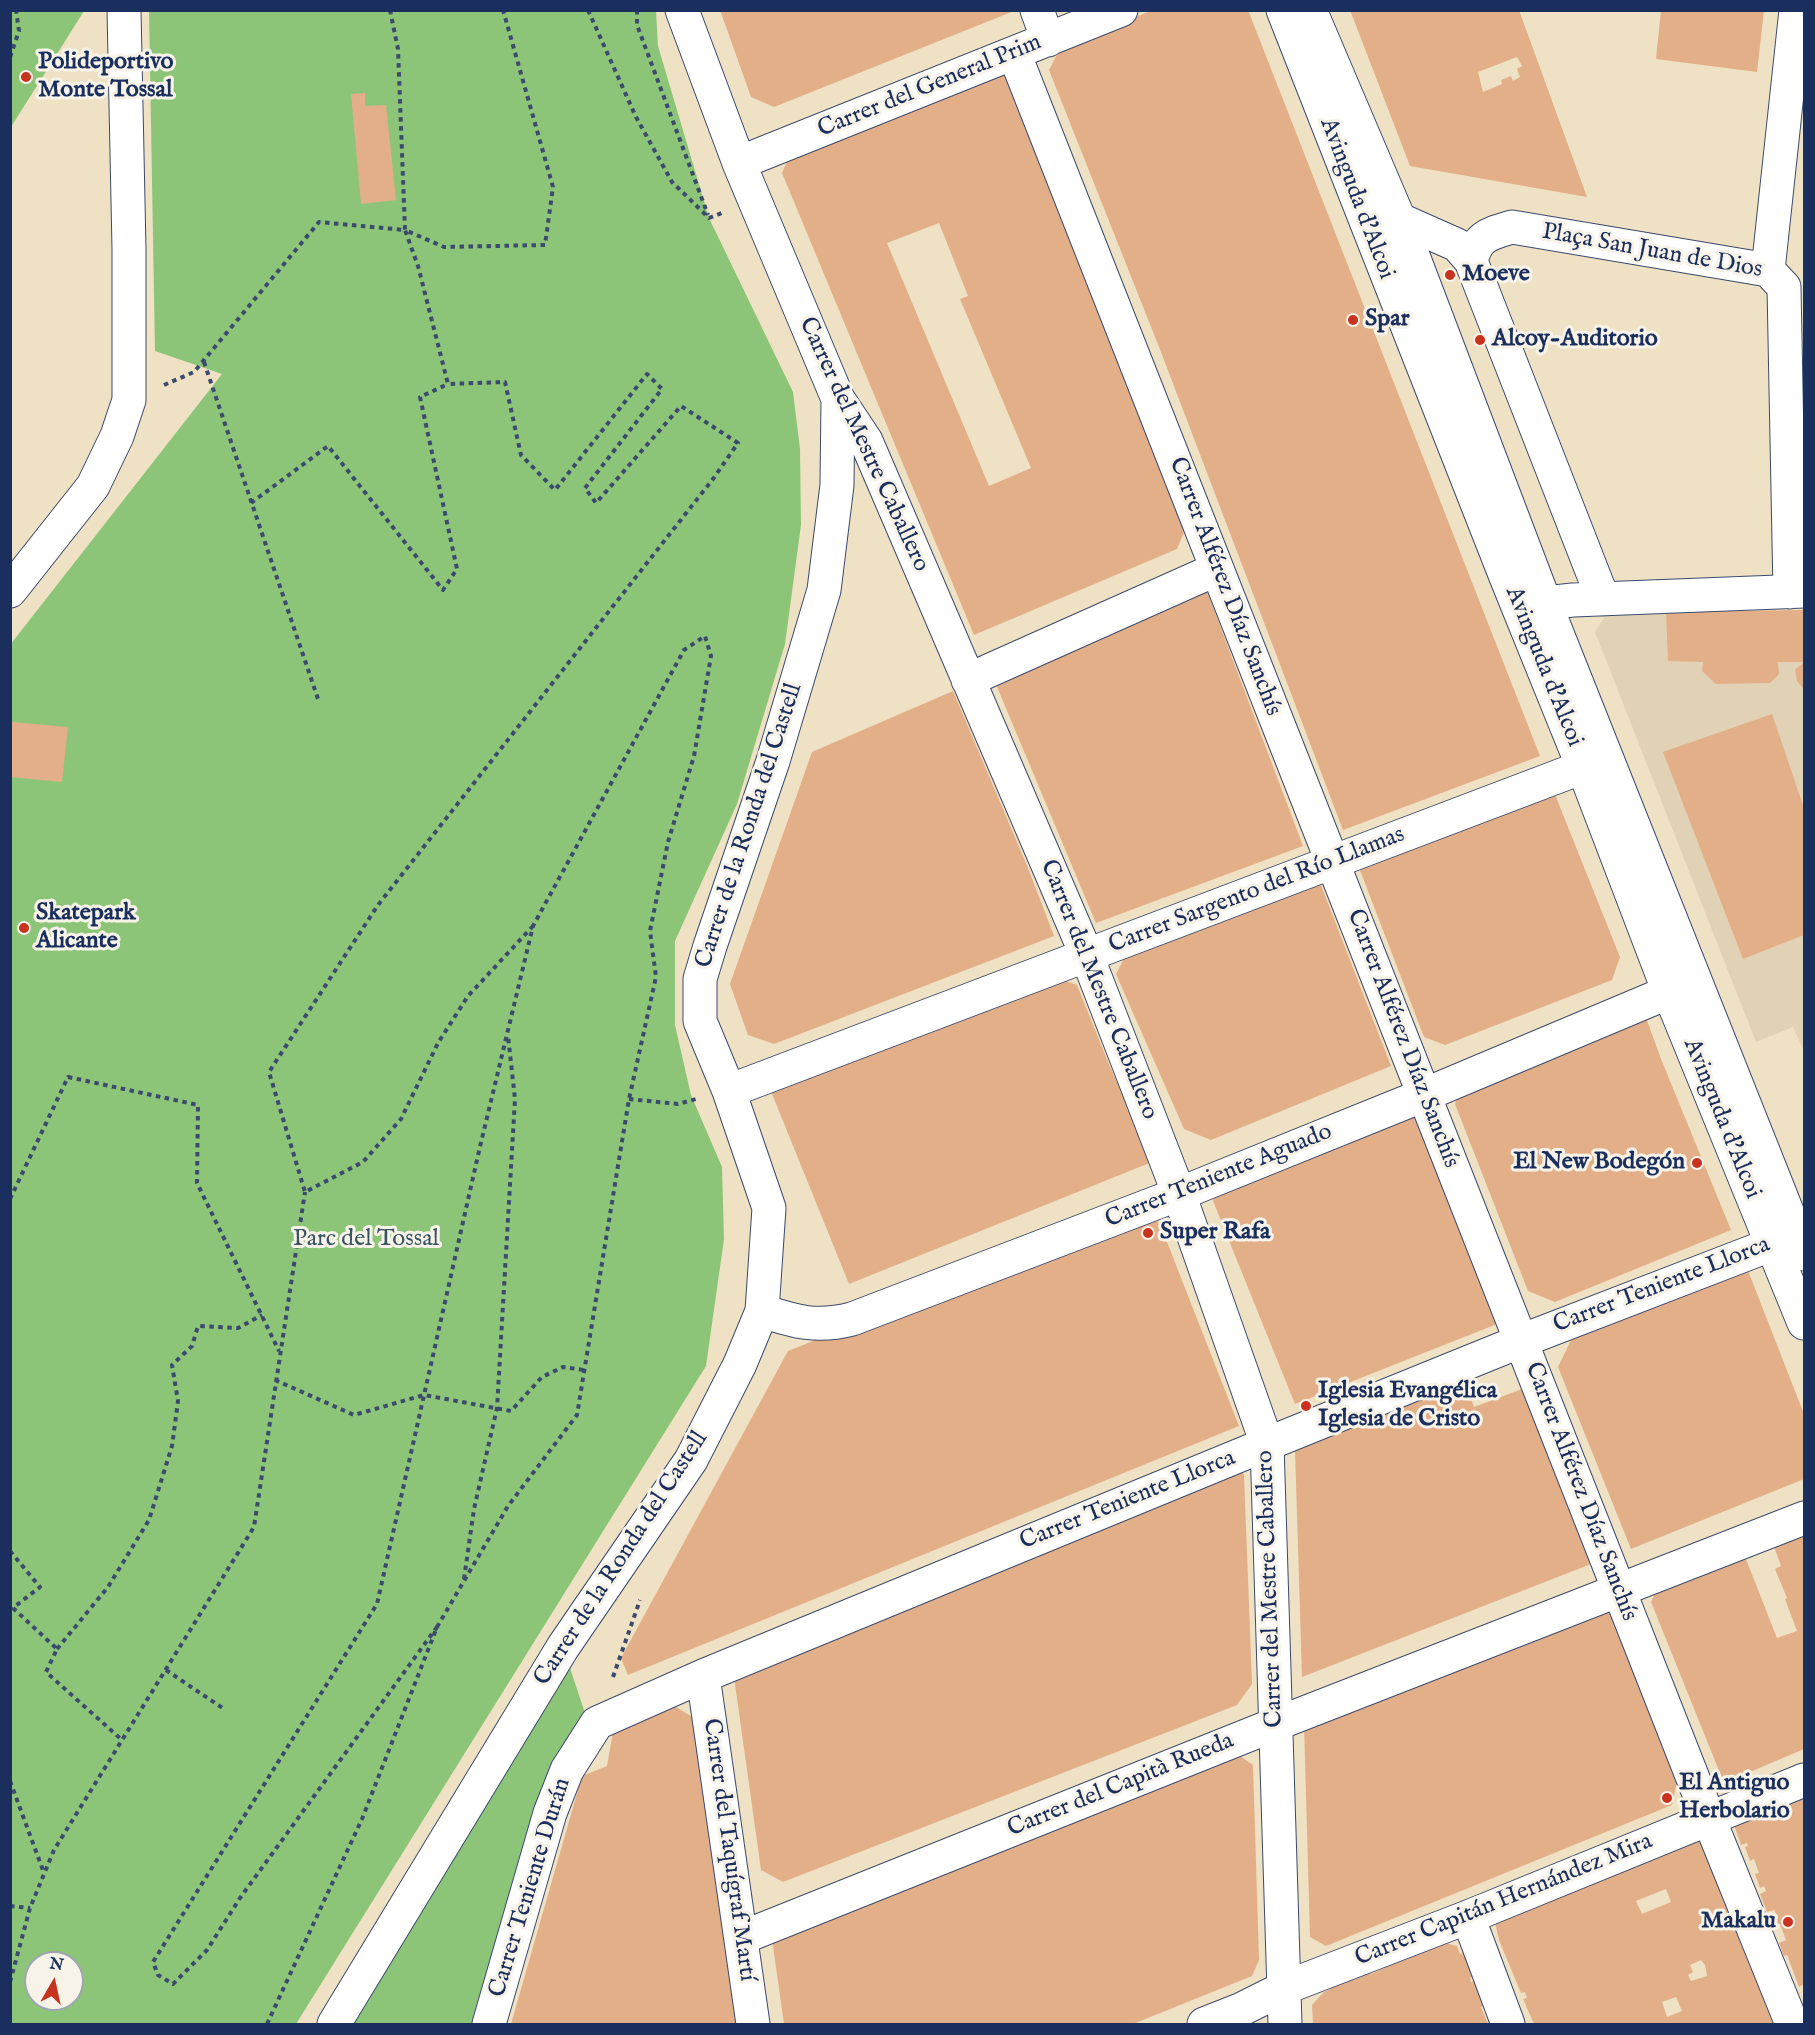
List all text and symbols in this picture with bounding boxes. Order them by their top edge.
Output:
street label: Carrer del General Prim [814,29,1046,145]
place label: Polideportivo Monte Tossal [38,49,174,105]
marker: Polideportivo Monte Tossal [19,70,33,84]
street label: Avinguda d'Alcoi [1312,114,1400,284]
street label: Plaça San Juan de Dios [1539,218,1765,286]
place label: Moeve [1462,261,1530,289]
marker: Moeve [1443,268,1457,282]
place label: Spar [1365,306,1409,334]
street label: Carrer del Mestre Caballero [791,313,935,577]
marker: Spar [1346,313,1360,327]
place label: Alcoy-Auditorio [1492,326,1658,354]
marker: Alcoy-Auditorio [1473,333,1487,347]
street label: Carrer Alférez Díaz Sanchís [1161,454,1287,720]
street label: Avinguda d'Alcoi [1498,583,1588,751]
street label: Carrer de la Ronda del Castell [690,680,810,972]
street label: Carrer Sargento del Río Llamas [1105,821,1409,961]
street label: Carrer del Mestre Caballero [1033,856,1163,1124]
place label: Skatepark Alicante [36,900,136,956]
street label: Carrer Alférez Díaz Sanchís [1339,906,1465,1172]
marker: Skatepark Alicante [17,921,31,935]
street label: Avinguda d'Alcoi [1676,1035,1766,1203]
street label: Carrer Teniente Aguado [1102,1118,1336,1236]
place label: El New Bodegón [1513,1149,1685,1177]
marker: El New Bodegón [1690,1156,1704,1170]
place label: Super Rafa [1160,1219,1270,1247]
park label: Parc del Tossal [293,1226,439,1254]
marker: Super Rafa [1141,1226,1155,1240]
street label: Carrer Teniente Llorca [1550,1231,1774,1341]
street label: Carrer Alférez Díaz Sanchís [1517,1359,1643,1625]
place label: Iglesia Evangélica Iglesia de Cristo [1318,1378,1497,1434]
marker: Iglesia Evangélica Iglesia de Cristo [1299,1399,1313,1413]
street label: Carrer de la Ronda del Castell [529,1426,715,1692]
street label: Carrer Teniente Llorca [1016,1445,1240,1557]
street label: Carrer del Mestre Caballero [1252,1450,1290,1728]
street label: Carrer del Taquígraf Martí [695,1717,761,1983]
street label: Carrer del Capità Rueda [1004,1727,1238,1845]
place label: El Antiguo Herbolario [1679,1770,1790,1826]
street label: Carrer Teniente Durán [484,1775,578,2001]
marker: El Antiguo Herbolario [1660,1791,1674,1805]
street label: Carrer Capitán Hernández Mira [1351,1828,1657,1974]
place label: Makalu [1701,1908,1776,1936]
marker: Makalu [1781,1915,1795,1929]
north arrow [24,1951,84,2011]
text: N [48,1954,65,1976]

